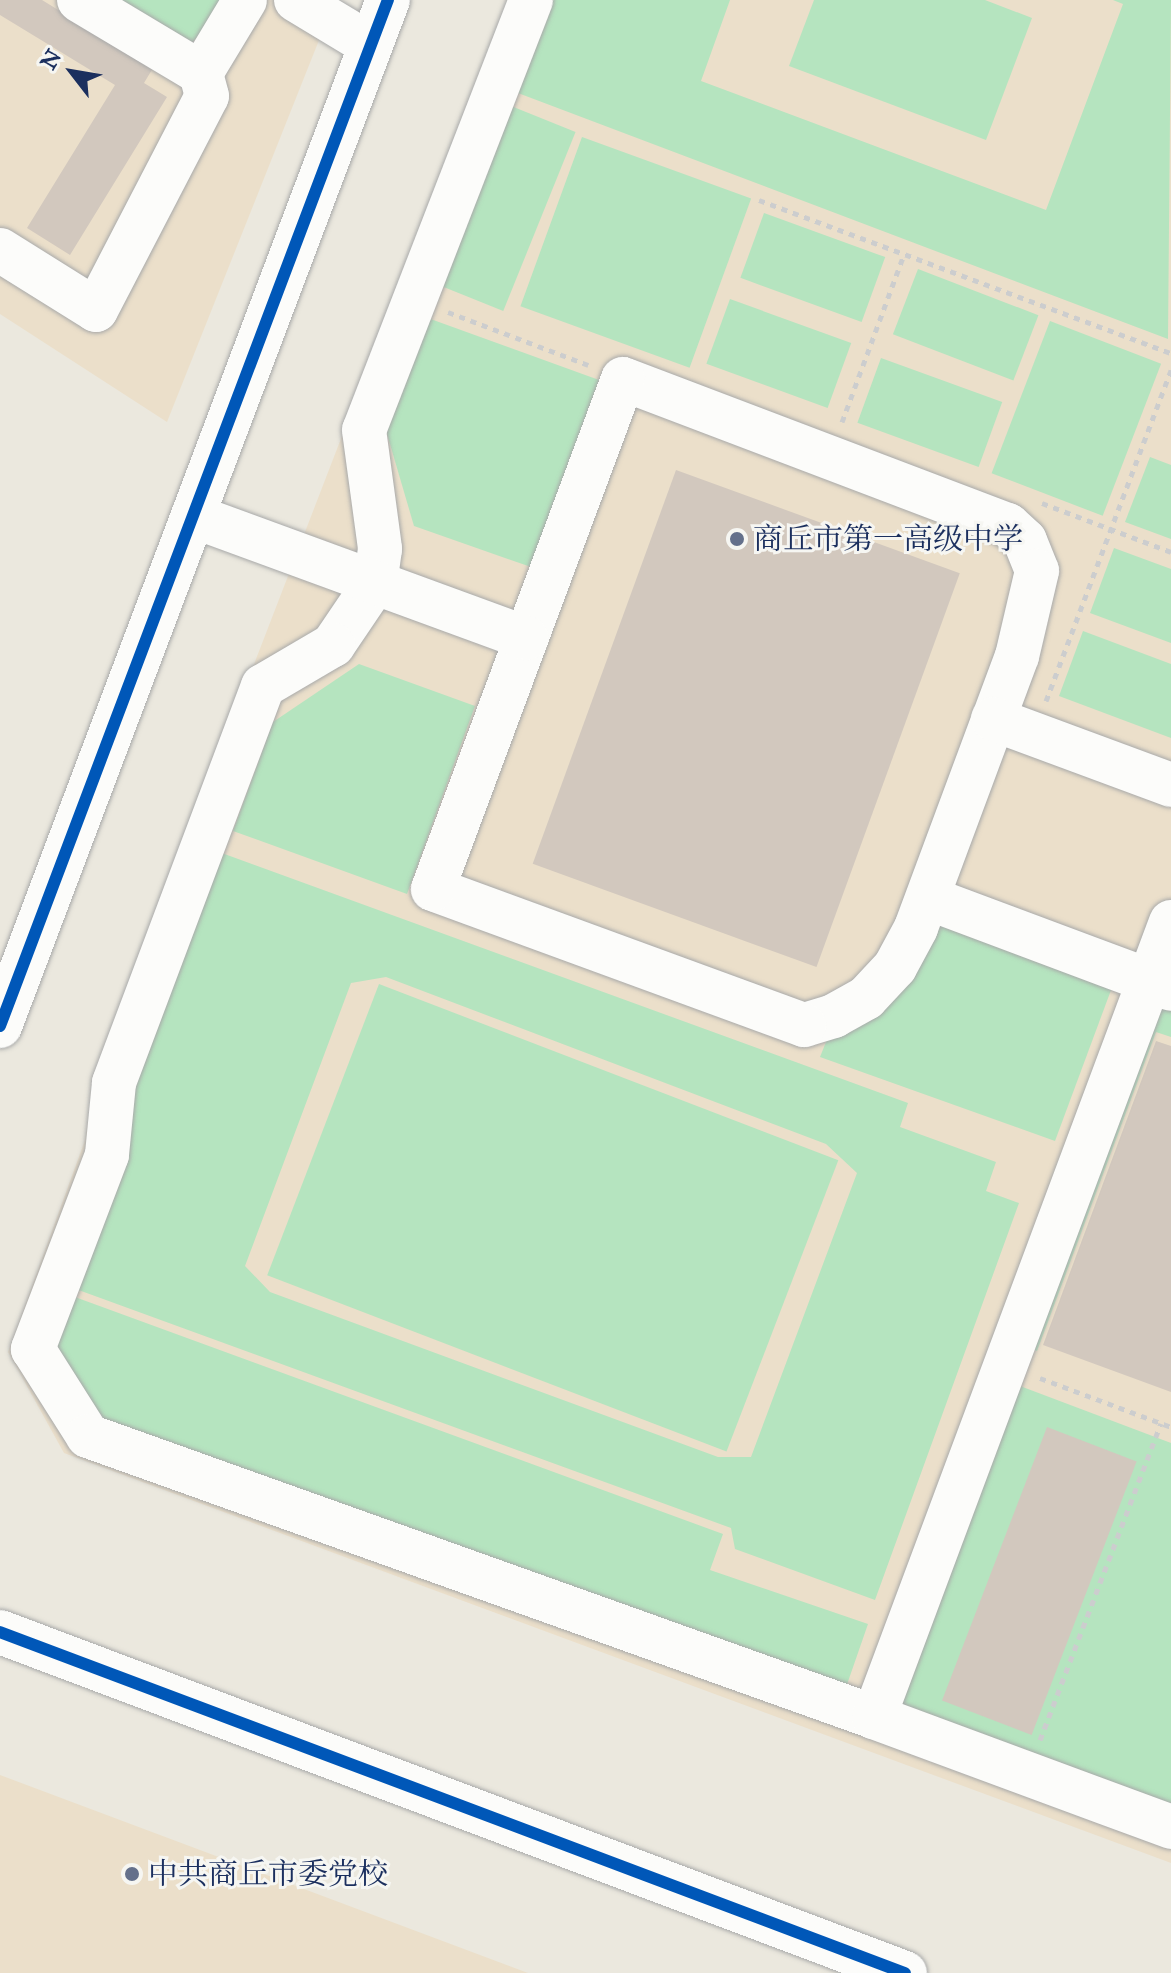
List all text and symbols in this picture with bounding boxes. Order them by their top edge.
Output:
north arrow [32,32,112,112]
text: N [35,44,67,74]
place label: 商丘市第一高级中学 [753,521,1023,557]
marker: 商丘市第一高级中学 [728,530,746,548]
place label: 中共商丘市委党校 [148,1856,388,1892]
marker: 中共商丘市委党校 [123,1865,141,1883]

